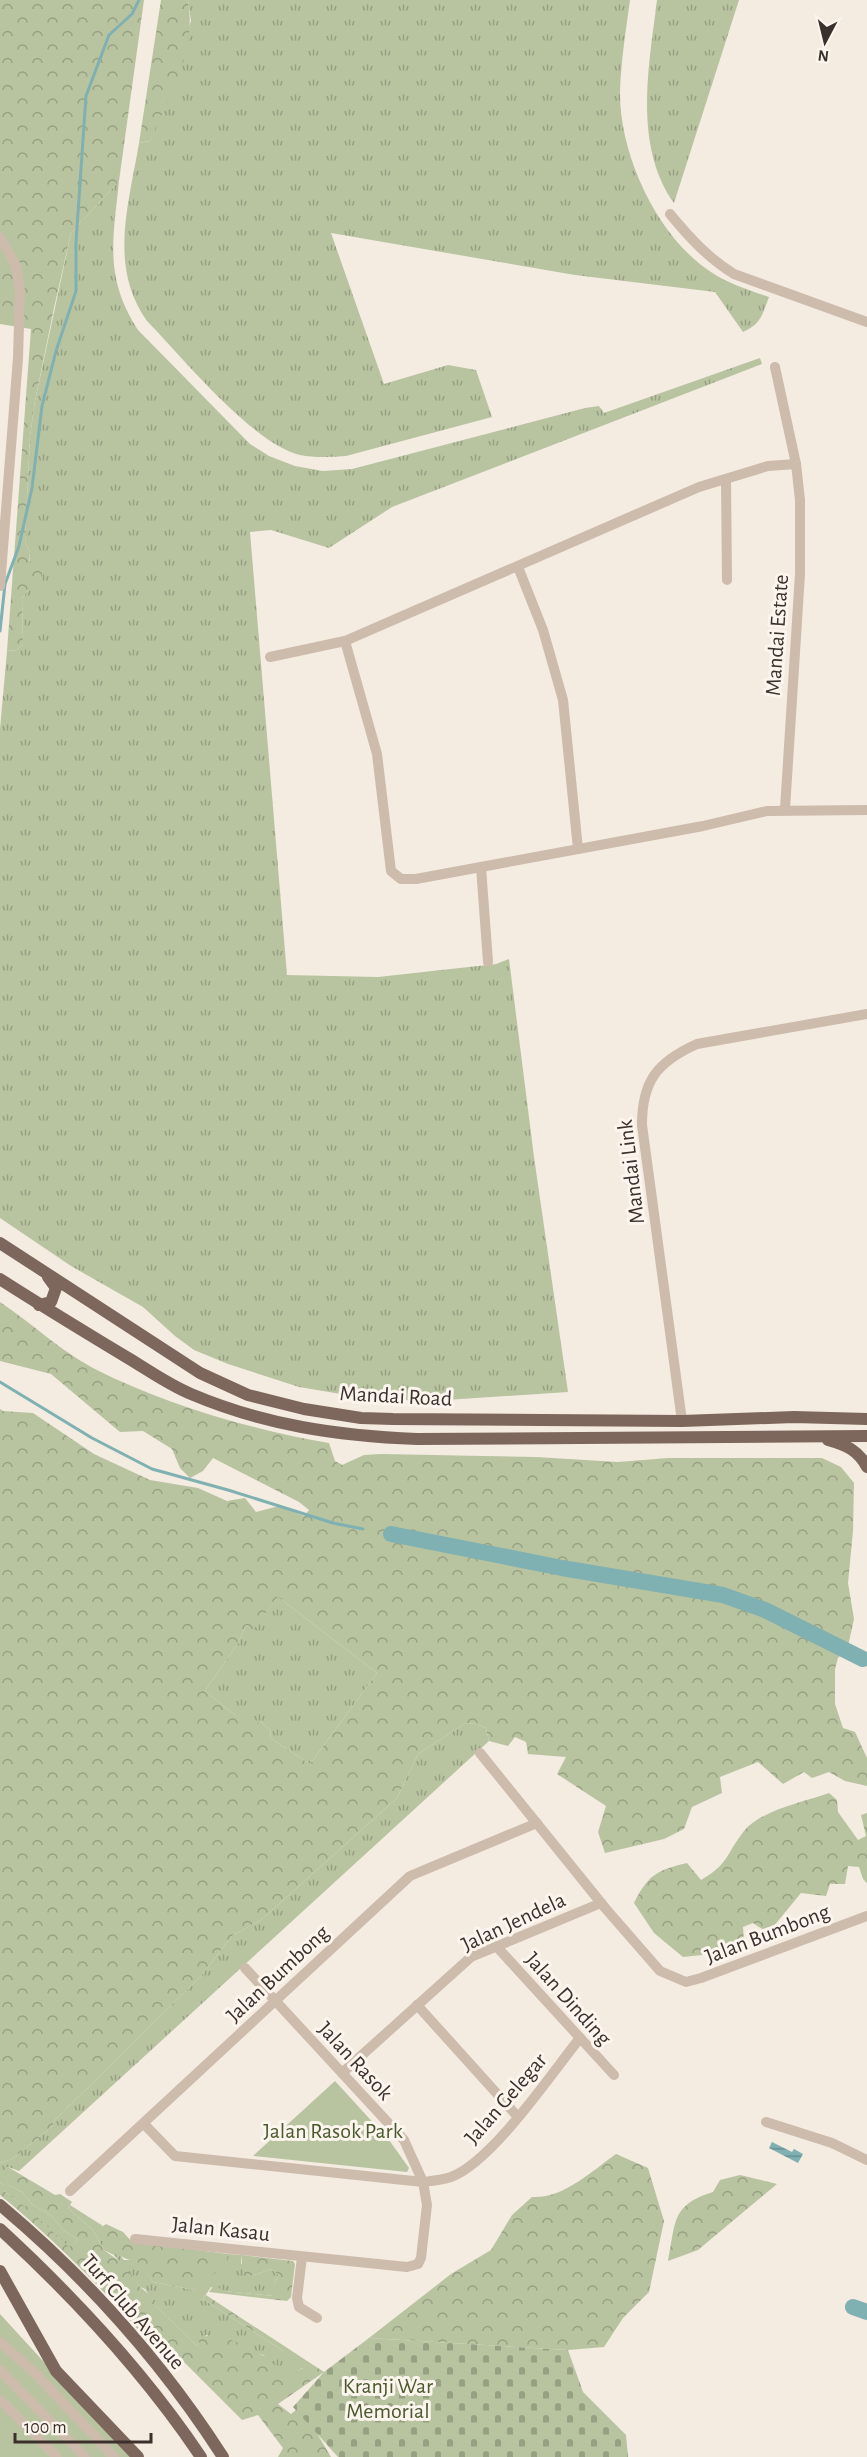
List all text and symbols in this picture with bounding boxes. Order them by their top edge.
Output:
north arrow [795,12,855,72]
text: N [817,47,830,65]
street label: Mandai Estate [762,574,792,697]
street label: Mandai Link [614,1119,648,1225]
street label: Mandai Road [339,1382,453,1410]
street label: Jalan Jendela [458,1888,569,1956]
street label: Jalan Bumbong [702,1900,833,1968]
street label: Jalan Bumbong [222,1921,333,2027]
street label: Jalan Dinding [521,1948,616,2050]
street label: Jalan Rasok [314,2017,397,2104]
street label: Jalan Gelegar [461,2049,551,2148]
park label: Jalan Rasok Park [263,2120,403,2142]
street label: Jalan Kasau [171,2213,271,2245]
street label: Turf Club Avenue [77,2250,189,2373]
park label: Kranji War Memorial [343,2375,433,2422]
scale bar [15,2406,152,2444]
text: 100 m [24,2419,67,2437]

